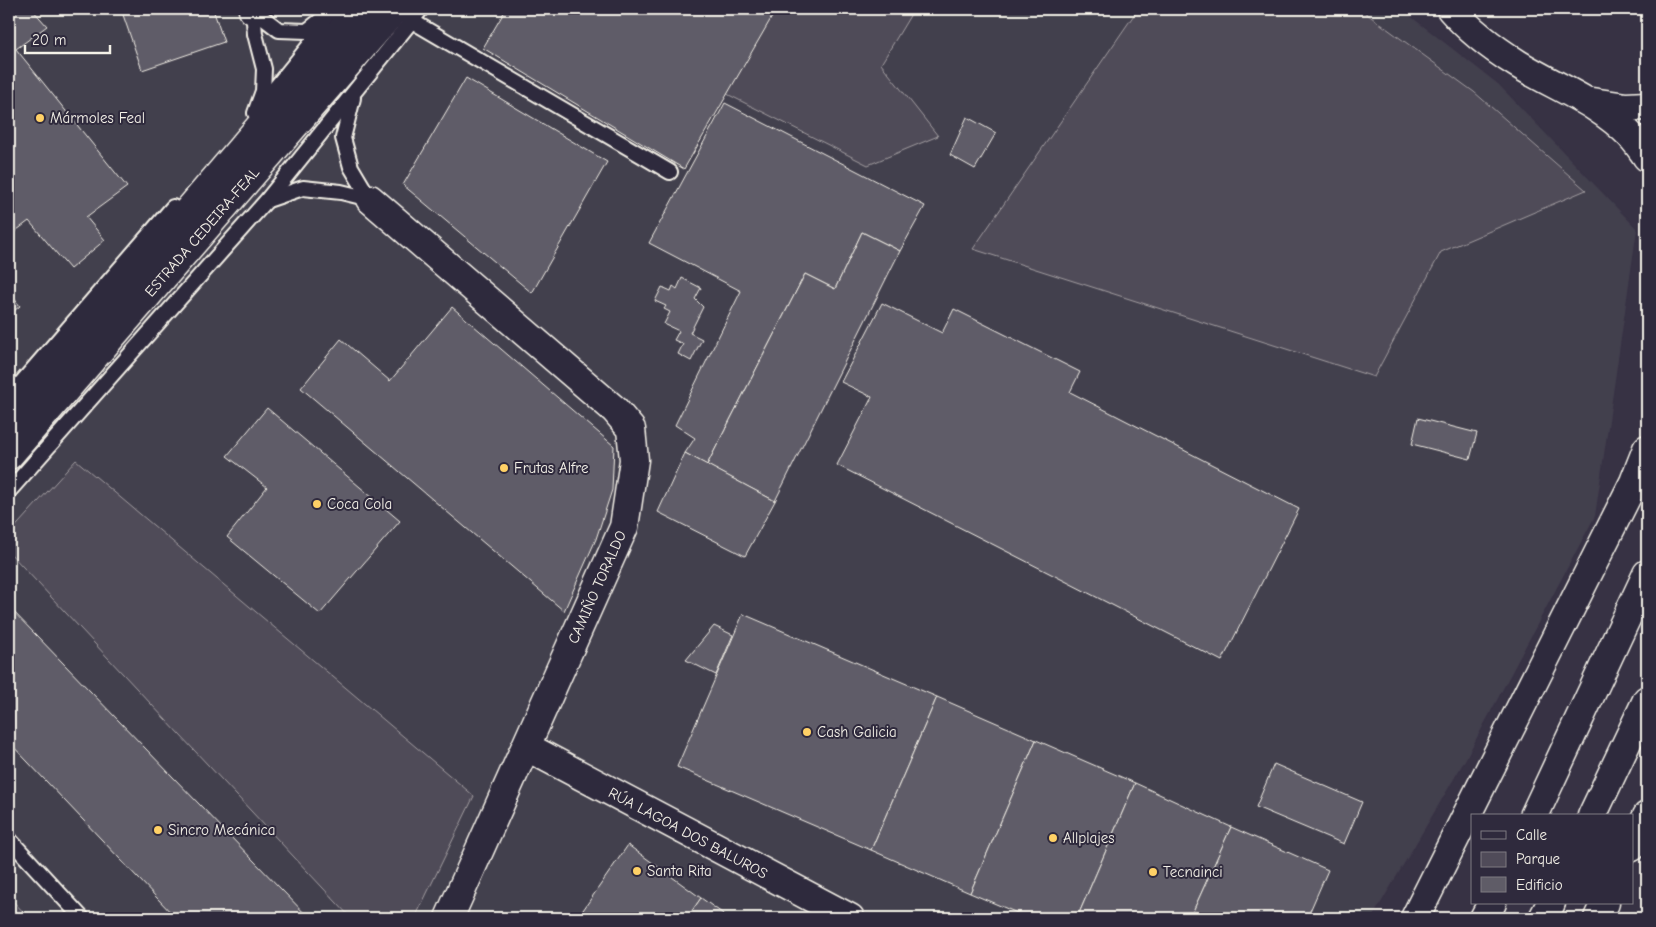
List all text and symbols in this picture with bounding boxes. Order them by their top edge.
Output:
scale bar [25,22,110,54]
text: 20 m [32,31,66,49]
place label: Mármoles Feal [50,109,145,127]
marker: Mármoles Feal [34,112,46,124]
street label: ESTRADA CEDEIRA-FEAL [141,163,263,300]
place label: Frutas Alfre [514,459,589,477]
marker: Frutas Alfre [498,462,510,474]
place label: Coca Cola [327,495,392,513]
marker: Coca Cola [311,498,323,510]
street label: CAMIÑO TORALDO [564,528,630,646]
place label: Cash Galicia [817,723,897,741]
marker: Cash Galicia [801,726,813,738]
street label: RÚA LAGOA DOS BALUROS [605,782,771,883]
legend [1471,814,1634,904]
place label: Sincro Mecánica [168,821,276,839]
marker: Sincro Mecánica [152,824,164,836]
text: Calle [1516,826,1548,844]
place label: Allplajes [1063,829,1115,847]
marker: Allplajes [1047,832,1059,844]
text: Parque [1516,850,1561,868]
place label: Santa Rita [647,862,712,880]
place label: Tecnainci [1163,863,1223,881]
marker: Santa Rita [631,865,643,877]
marker: Tecnainci [1147,866,1159,878]
text: Edificio [1516,876,1563,894]

